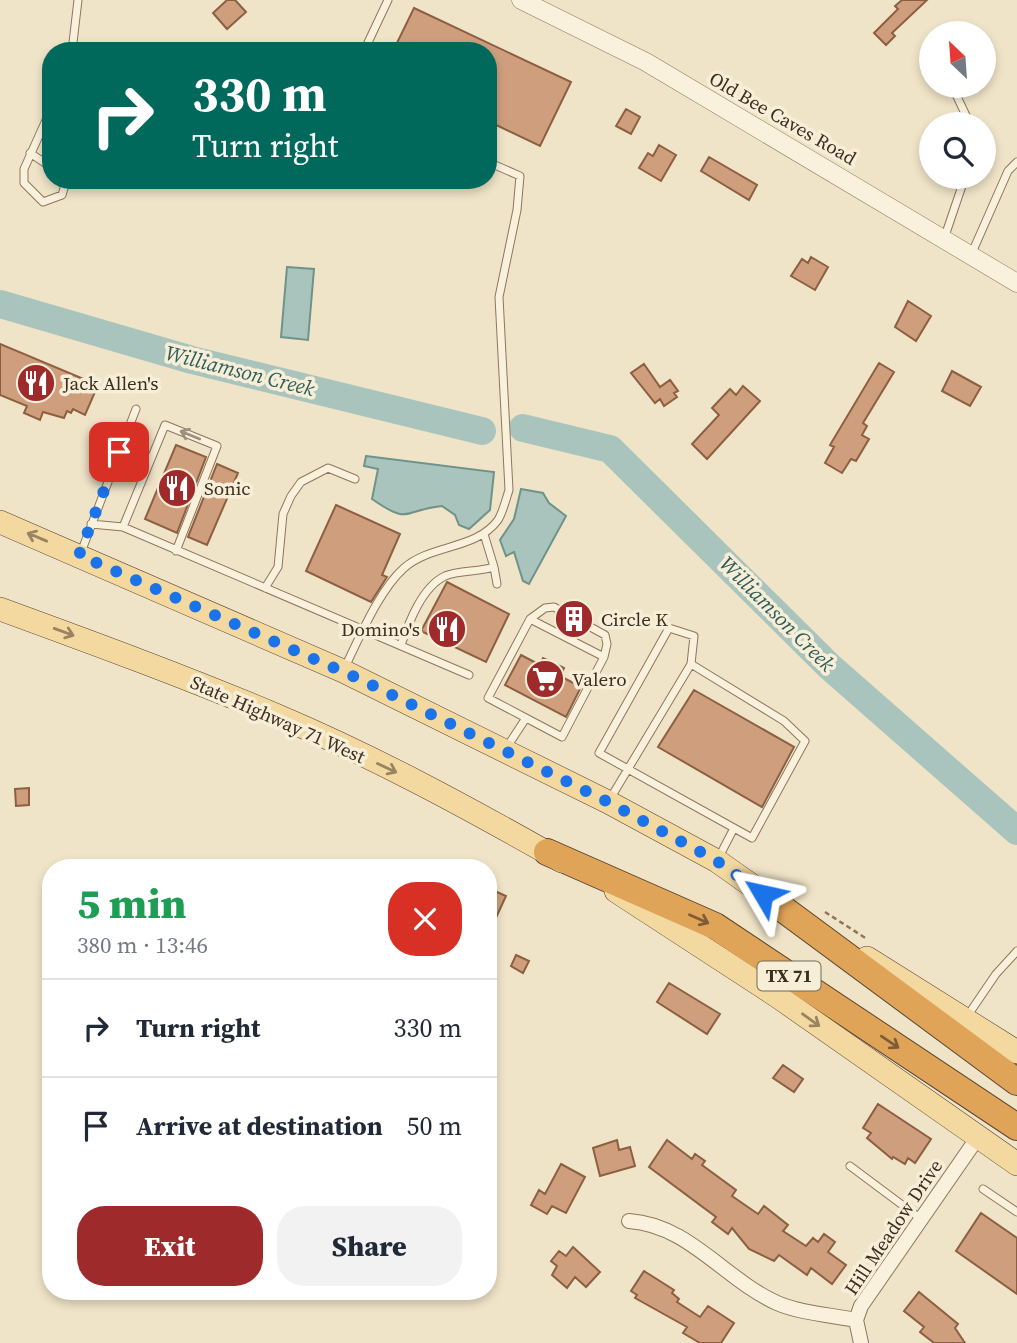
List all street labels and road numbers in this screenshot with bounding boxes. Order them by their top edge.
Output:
street label: Old Bee Caves Road [705,65,862,171]
street label: State Highway 71 West [187,669,370,770]
road number: TX 71 [758,961,820,990]
street label: Hill Meadow Drive [838,1154,948,1300]

